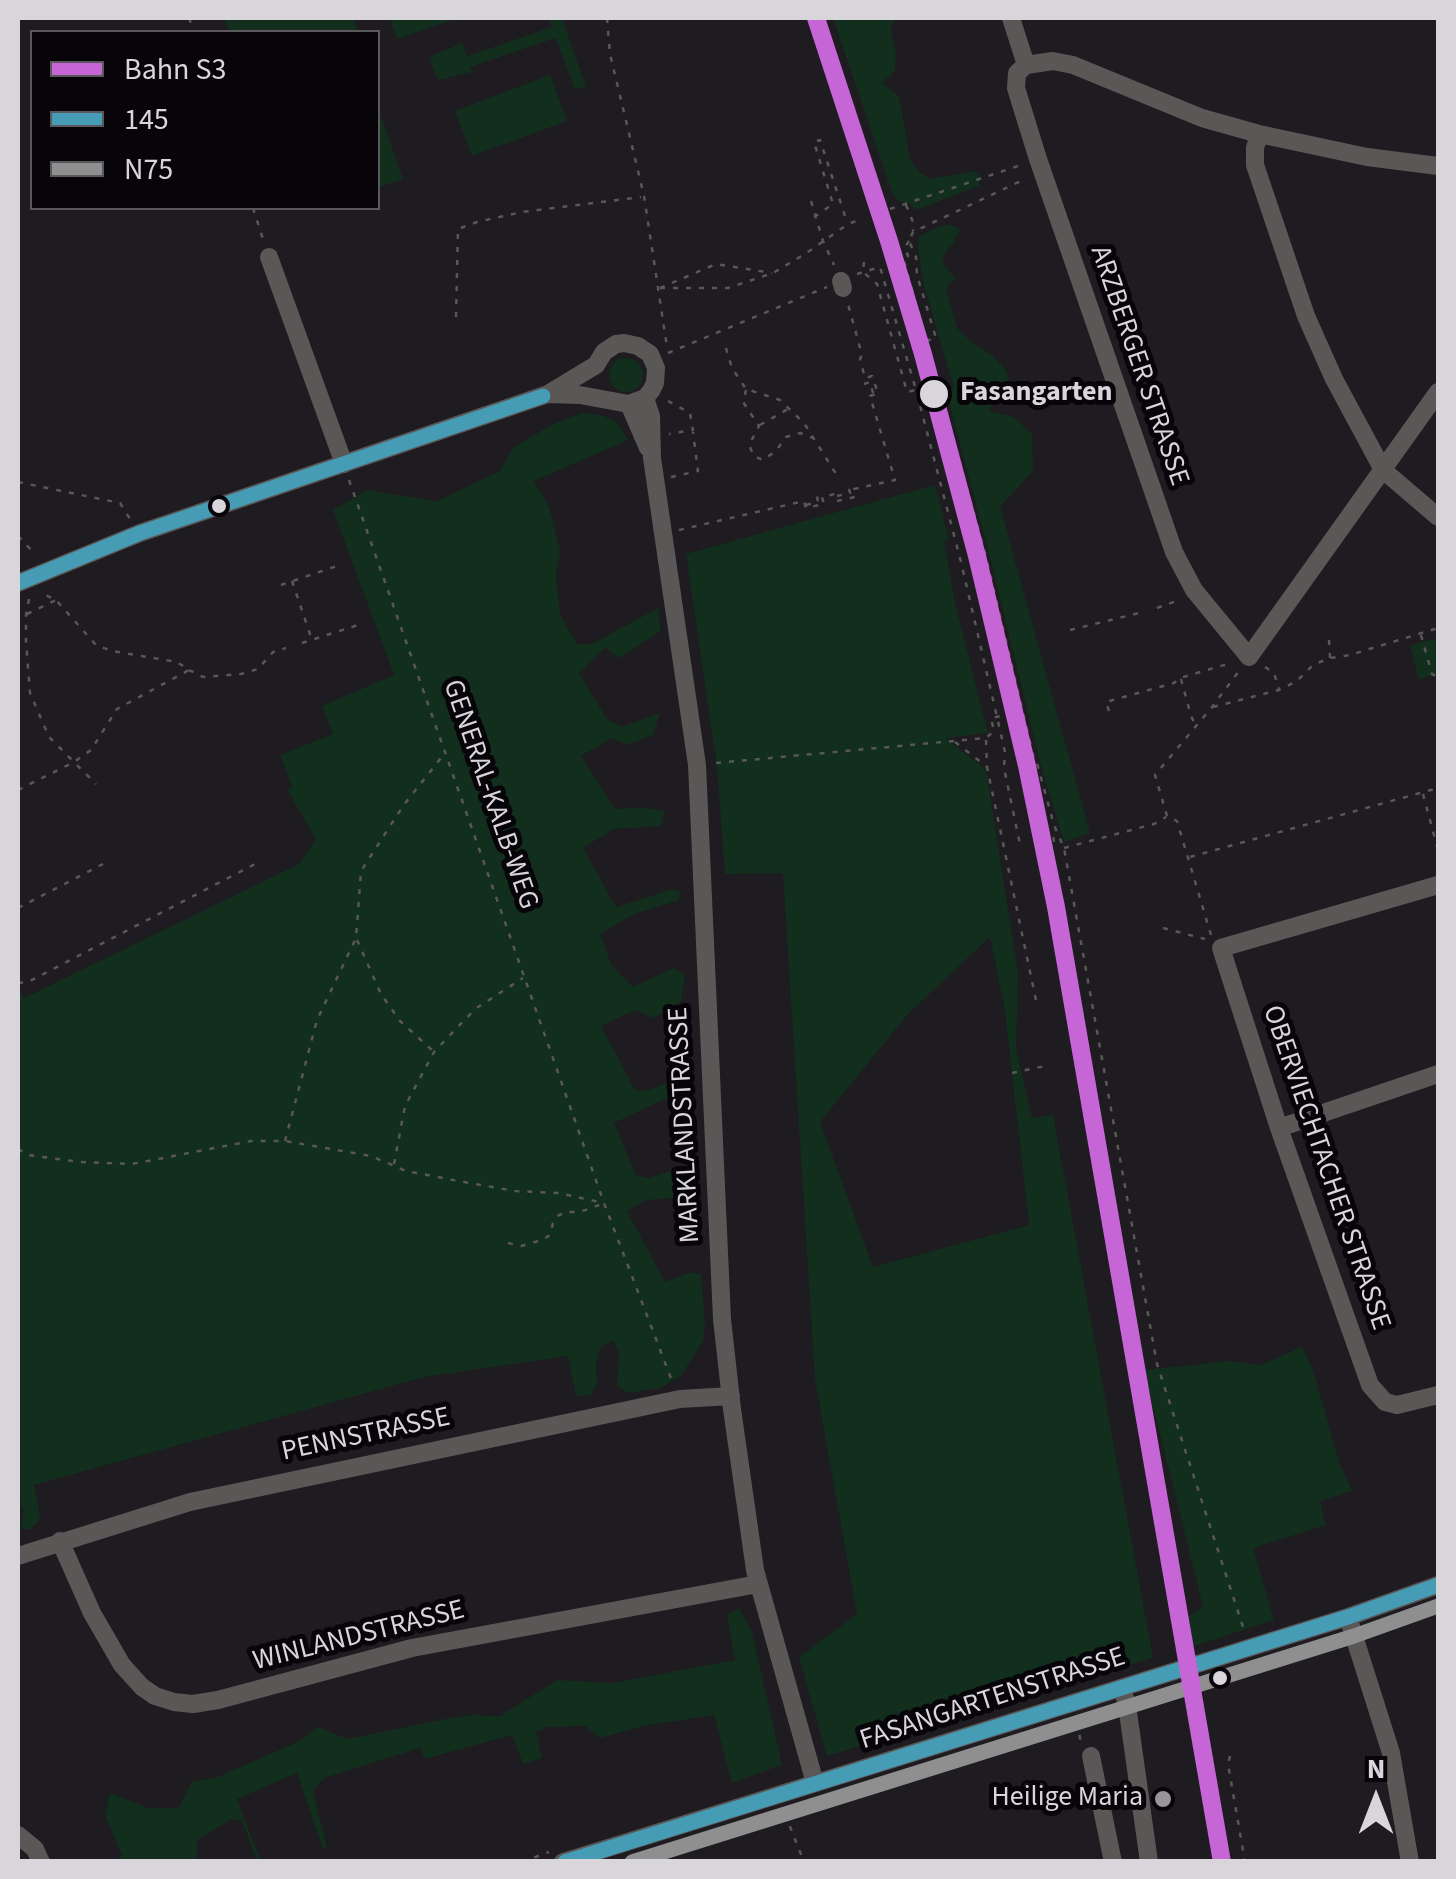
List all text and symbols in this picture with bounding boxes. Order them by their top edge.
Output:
legend [30,30,380,210]
text: Bahn S3 [124,48,226,91]
text: 145 [124,98,169,141]
text: N75 [124,148,173,191]
street label: ARZBERGER STRASSE [1081,242,1195,490]
marker: Fasangarten [917,377,951,411]
place label: Fasangarten [960,377,1113,411]
unlabelled marker [209,496,229,516]
street label: GENERAL-KALB-WEG [434,676,544,914]
street label: OBERVIECHTACHER STRASSE [1254,1001,1396,1335]
street label: MARKLANDSTRASSE [663,1006,709,1244]
street label: PENNSTRASSE [279,1402,453,1470]
street label: WINLANDSTRASSE [250,1595,468,1679]
street label: FASANGARTENSTRASSE [856,1641,1130,1759]
unlabelled marker [1210,1668,1230,1688]
north arrow [1326,1749,1426,1849]
text: N [1367,1749,1385,1789]
place label: Heilige Maria [992,1782,1143,1816]
marker: Heilige Maria [1152,1788,1174,1810]

